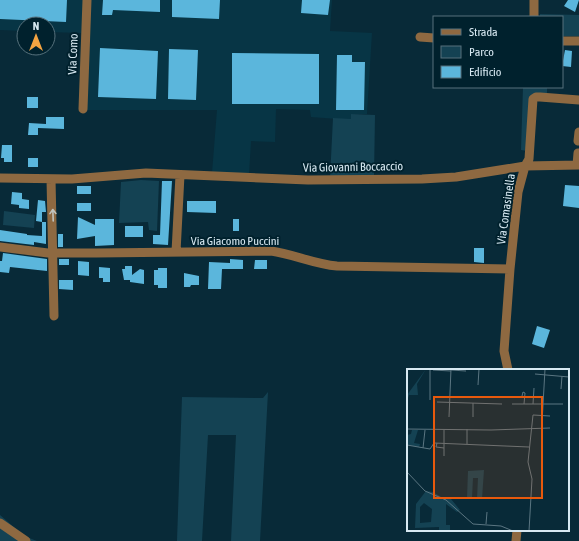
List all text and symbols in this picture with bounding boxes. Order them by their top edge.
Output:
north arrow [16,16,56,56]
legend [433,16,563,88]
text: N [33,20,39,32]
text: Strada [469,25,498,39]
street label: Via Como [65,33,81,75]
text: Parco [469,45,494,59]
text: Edificio [469,65,502,79]
street label: Via Giovanni Boccaccio [303,159,403,175]
street label: Via Comasinella [494,173,518,245]
one-way arrow [49,209,56,222]
street label: Via Giacomo Puccini [191,234,279,248]
inset map [407,369,569,531]

